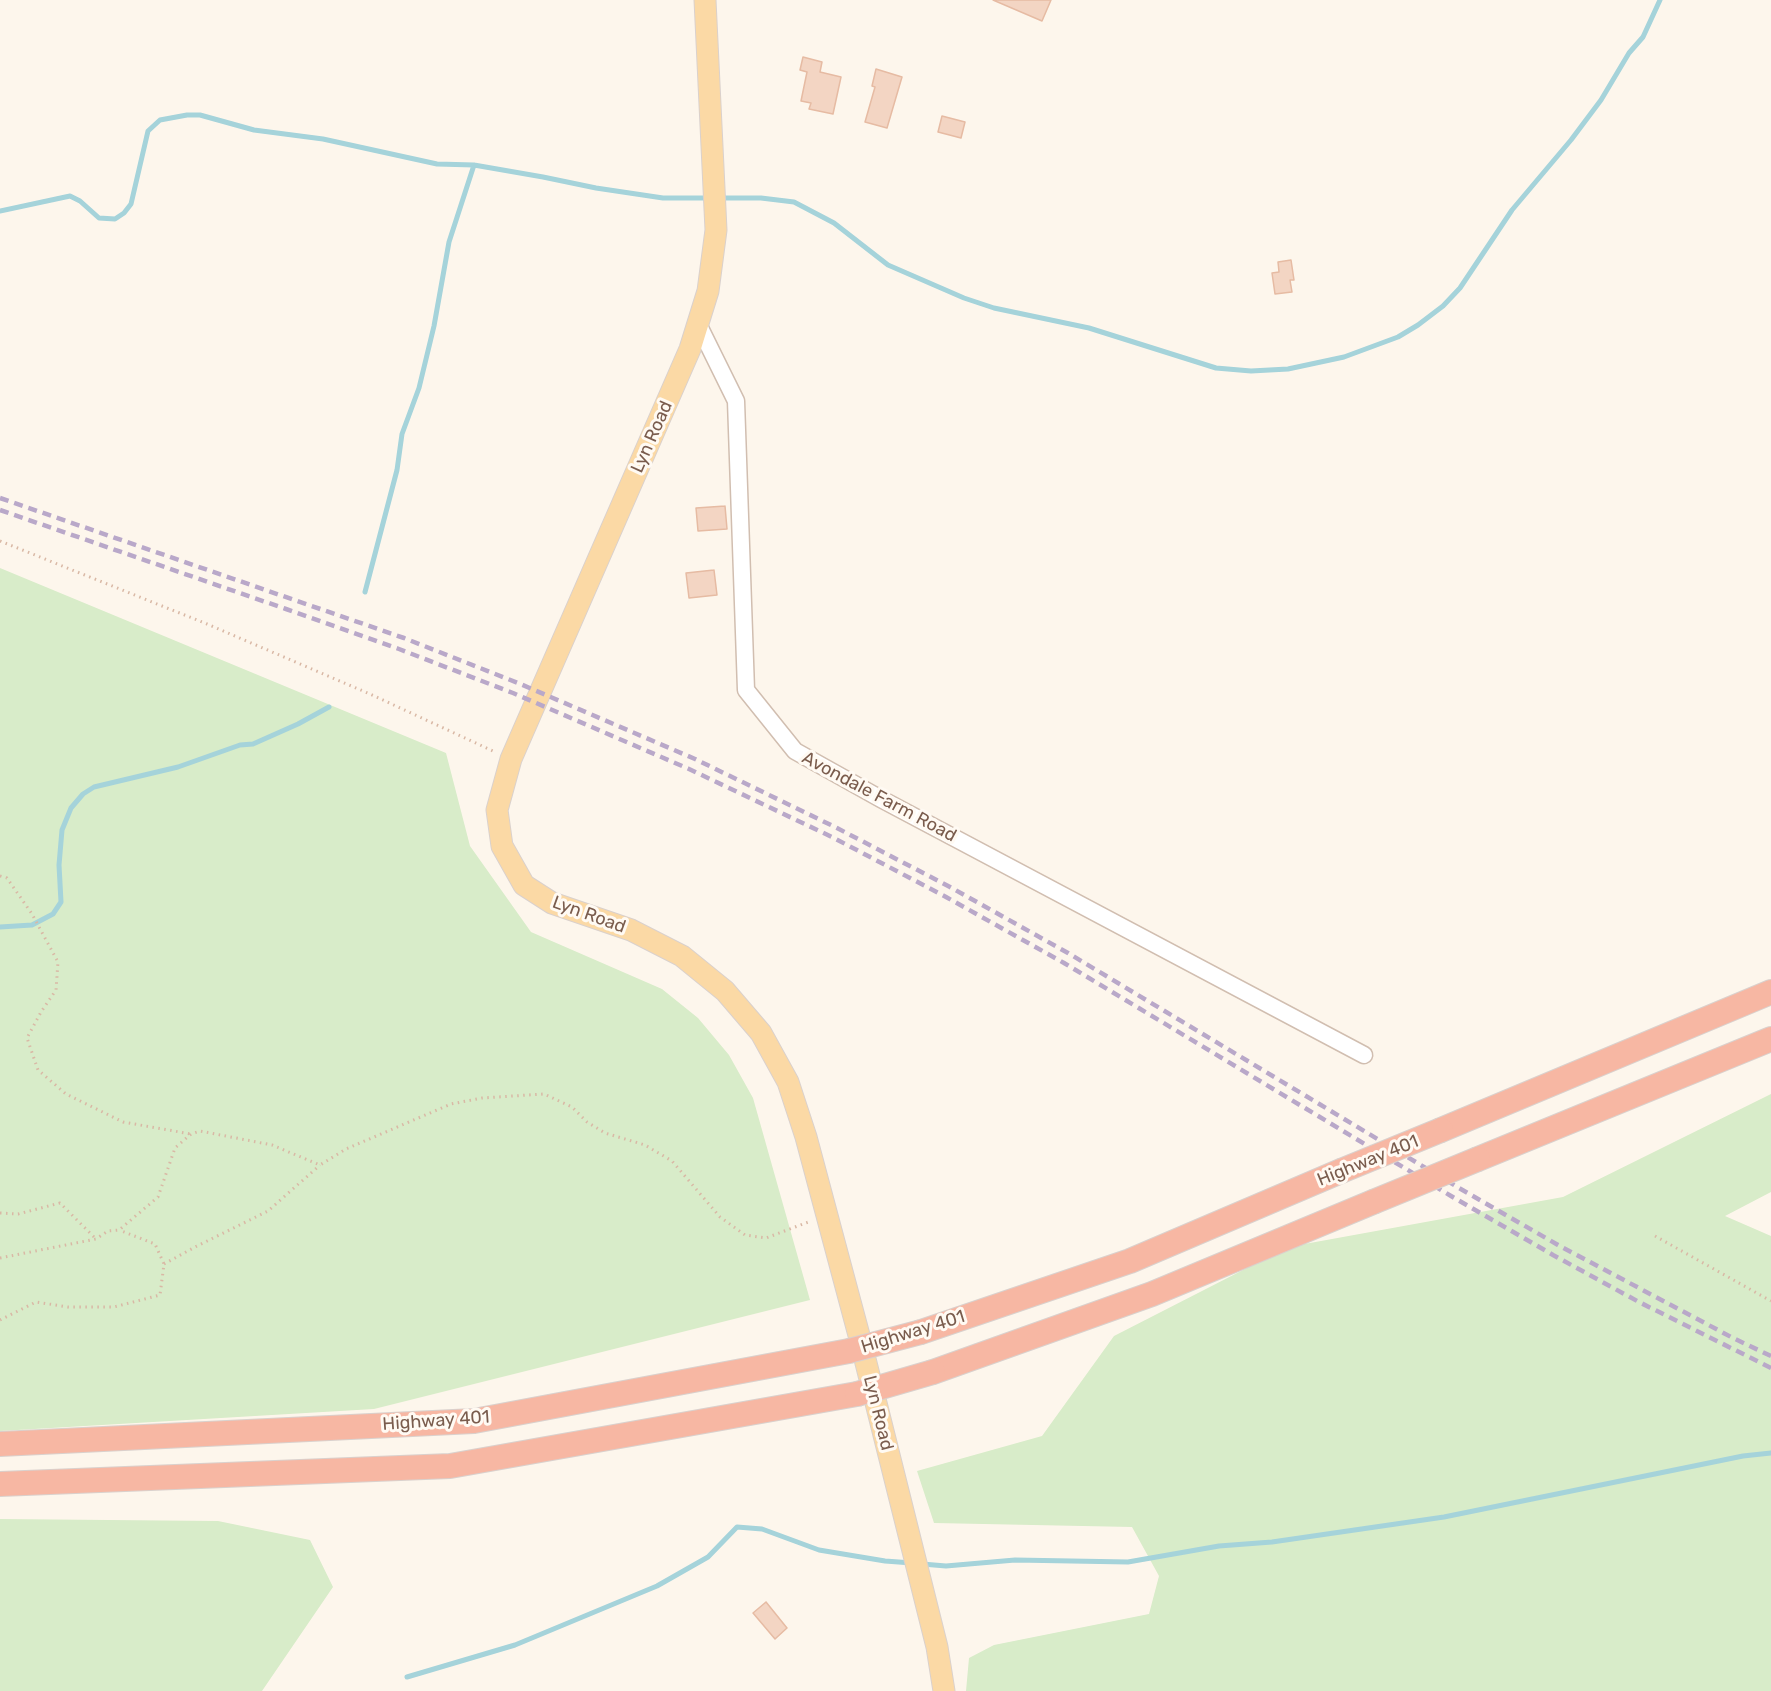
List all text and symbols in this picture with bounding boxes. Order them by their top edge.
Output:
street label: Lyn Road [627,398,677,476]
street label: Avondale Farm Road [798,747,960,847]
street label: Lyn Road [549,892,629,938]
street label: Highway 401 [1314,1131,1422,1191]
street label: Highway 401 [859,1306,967,1358]
street label: Lyn Road [858,1373,898,1453]
street label: Highway 401 [382,1406,490,1436]

